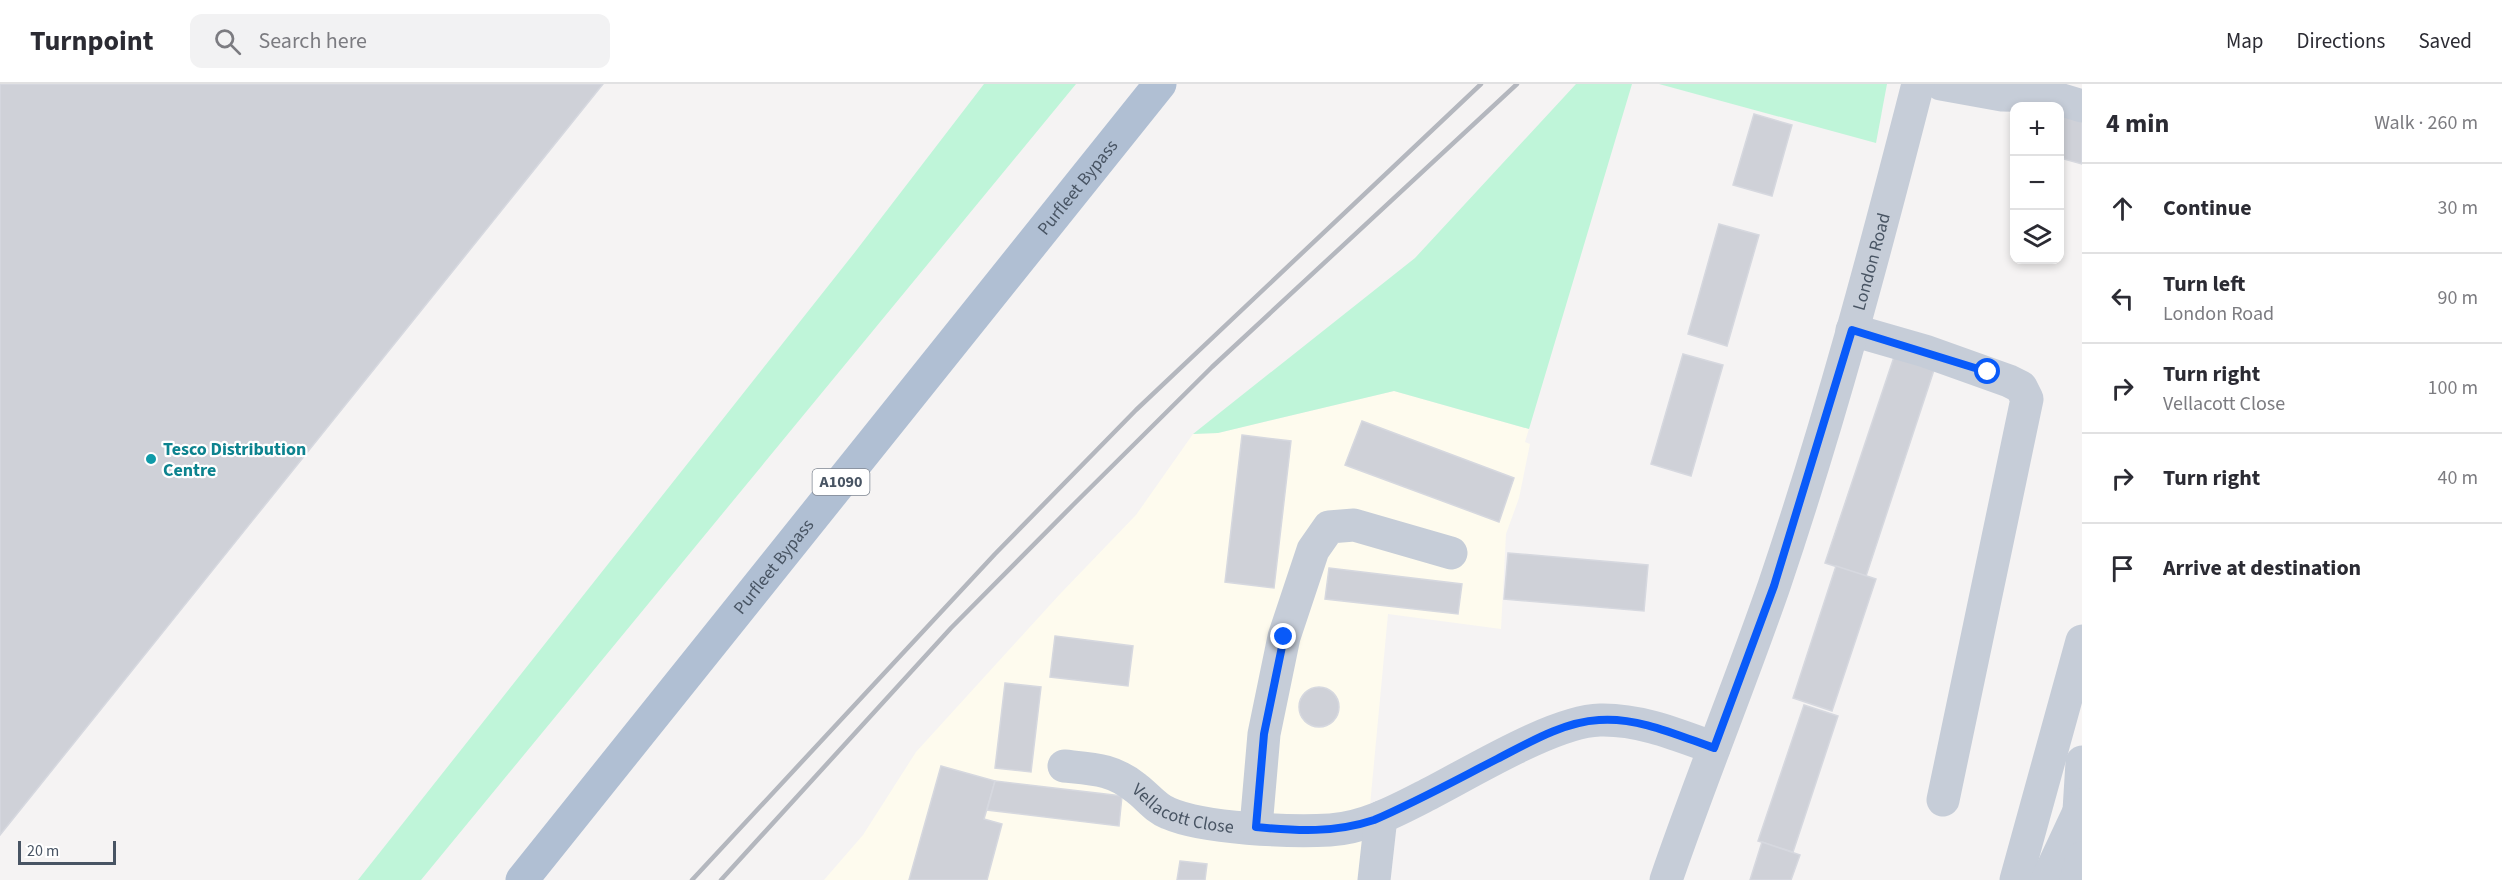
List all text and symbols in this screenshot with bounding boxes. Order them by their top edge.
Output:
search box [190,14,610,68]
text: Turnpoint [30,21,154,61]
icon: search [211,25,244,58]
text: Search here [259,25,367,57]
text: Map [2226,26,2264,56]
text: Directions [2297,26,2385,56]
text: Saved [2418,26,2472,56]
map controls [2010,102,2064,264]
button: + [2010,102,2064,156]
text: 4 min [2106,105,2169,142]
text: Walk · 260 m [2374,109,2478,137]
street label: Purfleet Bypass [1031,134,1123,240]
button: − [2010,156,2064,210]
icon: ahead [2106,192,2139,225]
text: Continue [2163,192,2252,224]
text: 30 m [2438,194,2478,222]
street label: London Road [1846,210,1896,313]
button: layers [2010,210,2064,264]
text: Turn left [2163,268,2245,300]
icon: left [2106,282,2139,315]
text: 90 m [2438,284,2478,312]
text: London Road [2163,300,2274,328]
route start [1974,358,2000,384]
text: Turn right [2163,358,2260,390]
icon: right [2106,372,2139,405]
text: 100 m [2428,374,2478,402]
text: Vellacott Close [2163,390,2285,418]
place label: Tesco Distribution Centre [163,437,306,483]
marker: Tesco Distribution Centre [144,452,158,466]
icon: right [2106,462,2139,495]
text: Turn right [2163,462,2260,494]
text: 40 m [2438,464,2478,492]
road number: A1090 [812,469,870,495]
street label: Purfleet Bypass [727,513,819,619]
icon: arrive [2106,552,2139,585]
text: Arrive at destination [2163,552,2361,584]
route end [1270,623,1296,649]
street label: Vellacott Close [1127,777,1235,839]
scale bar [18,838,116,866]
text: 20 m [27,840,59,862]

